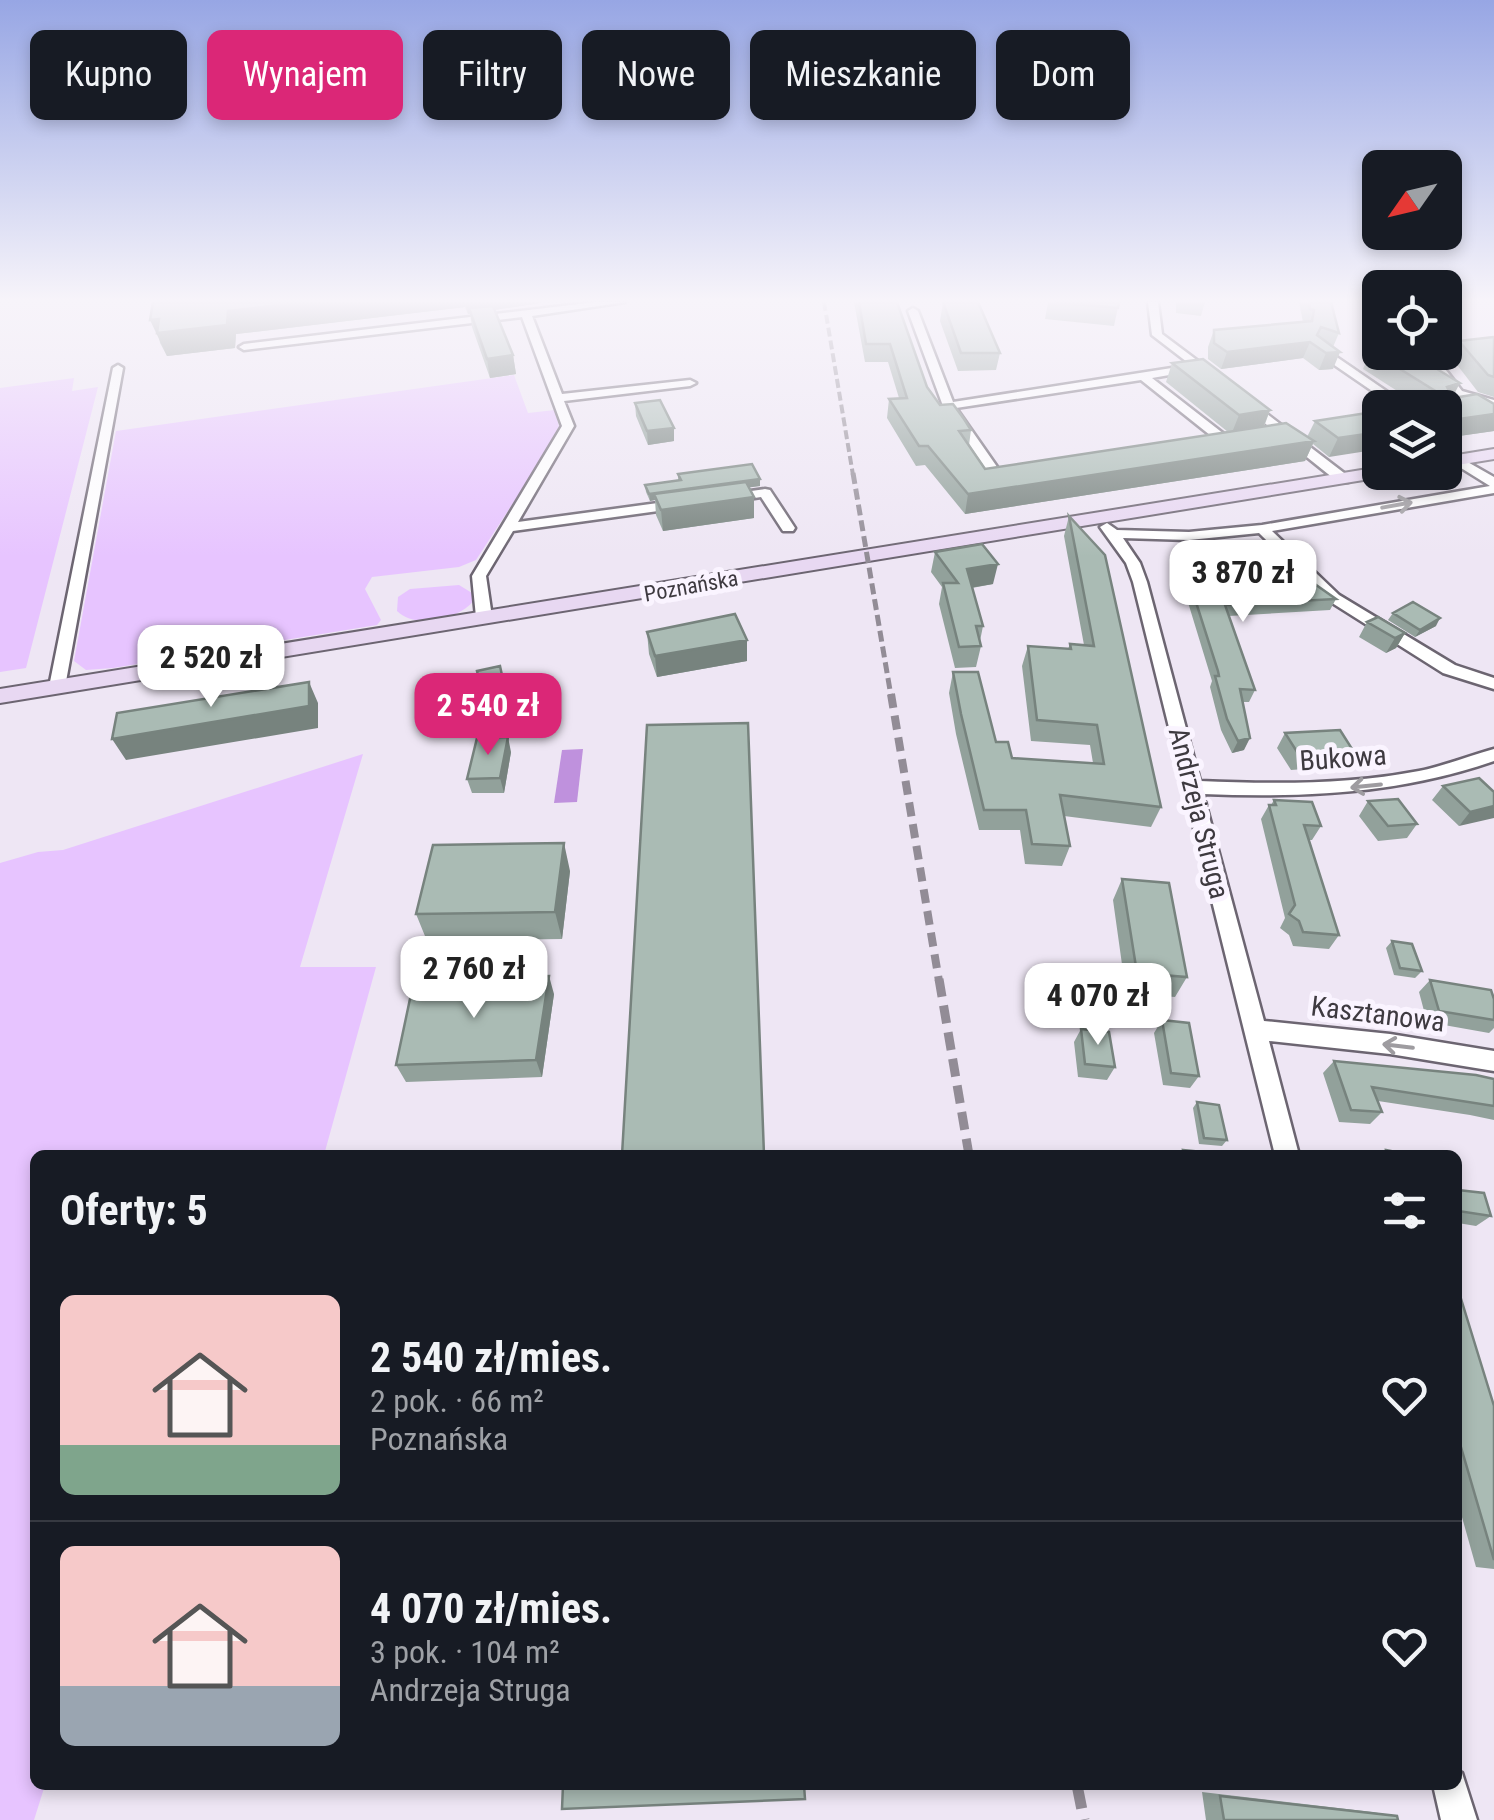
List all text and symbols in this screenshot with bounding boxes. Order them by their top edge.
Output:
chip: Kupno [30,30,187,120]
chip: Wynajem [207,30,403,120]
chip: Filtry [423,30,562,120]
chip: Nowe [582,30,730,120]
chip: Mieszkanie [750,30,976,120]
chip: Dom [996,30,1130,120]
north arrow [1362,150,1462,250]
map controls [1362,150,1462,490]
button: locate [1362,270,1462,370]
button: layers [1362,390,1462,490]
one-way arrow [1381,495,1413,514]
pin: 3 870 zł [1140,540,1346,625]
text: 3 870 zł [1191,553,1295,591]
street label: Poznańska [642,565,740,607]
pin: 2 520 zł [108,625,314,710]
text: 2 520 zł [159,638,263,676]
pin: 2 540 zł [385,673,591,758]
text: 2 540 zł [436,686,540,724]
street label: Andrzeja Struga [1162,724,1236,902]
street label: Bukowa [1298,739,1388,777]
one-way arrow [1350,777,1382,796]
pin: 2 760 zł [371,936,577,1021]
text: 2 760 zł [422,949,526,987]
pin: 4 070 zł [995,963,1201,1048]
text: 4 070 zł [1046,976,1150,1014]
street label: Kasztanowa [1309,989,1447,1039]
one-way arrow [1382,1036,1414,1054]
icon: filters [1377,1183,1432,1238]
text: Oferty: 5 [60,1186,208,1235]
text: 2 540 zł/mies. [370,1333,612,1382]
icon: home [140,1335,260,1455]
icon: heart [1377,1368,1432,1423]
text: 2 pok. · 66 m² [370,1382,544,1420]
text: Poznańska [370,1420,508,1458]
text: 4 070 zł/mies. [370,1584,612,1633]
icon: home [140,1586,260,1706]
icon: heart [1377,1619,1432,1674]
text: 3 pok. · 104 m² [370,1633,560,1671]
text: Andrzeja Struga [370,1671,571,1709]

